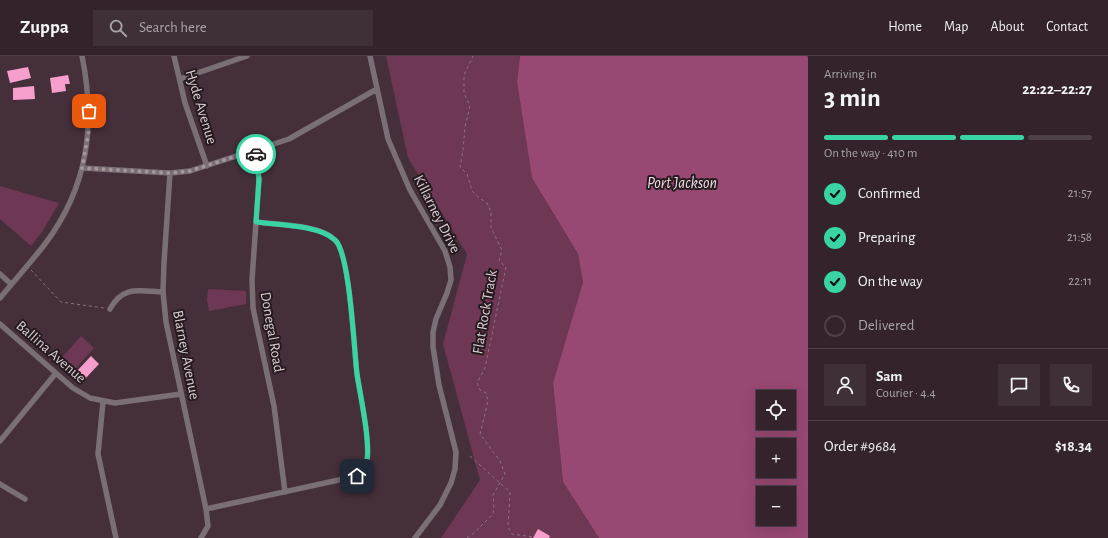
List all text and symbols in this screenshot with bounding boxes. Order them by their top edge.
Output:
search box [93,10,373,46]
icon: search [107,17,129,39]
text: Zuppa [20,18,69,37]
text: Search here [139,20,207,35]
text: Home [888,20,922,34]
text: Map [944,20,968,34]
text: About [990,20,1024,34]
text: Contact [1046,20,1088,34]
street label: Hyde Avenue [183,68,219,146]
text: Arriving in [824,68,877,81]
text: 22:22–22:27 [1022,82,1092,97]
text: 3 min [824,85,881,111]
pin [72,94,106,128]
icon: bag [78,100,100,122]
courier [236,134,276,174]
icon: car [245,143,267,165]
text: On the way · 410 m [824,147,918,160]
street label: Killarney Drive [411,172,463,256]
water label: Port Jackson [647,175,717,191]
icon: check [824,183,846,205]
text: Confirmed [858,186,920,201]
text: 21:57 [1068,187,1092,200]
icon: check [824,227,846,249]
text: Preparing [858,230,915,245]
text: 21:58 [1067,231,1092,244]
street label: Flat Rock Track [470,269,500,355]
icon: check [824,271,846,293]
text: On the way [858,274,923,289]
text: 22:11 [1068,275,1092,288]
street label: Donegal Road [258,291,286,374]
street label: Blarney Avenue [170,309,202,401]
street label: Ballina Avenue [13,318,89,386]
text: Delivered [858,318,915,333]
button: person [824,364,866,406]
button: chat [998,364,1040,406]
button: phone [1050,364,1092,406]
text: Sam [876,369,902,384]
text: Courier · 4.4 [876,387,936,400]
map controls [756,390,796,526]
button: locate [756,390,796,430]
button: + [756,438,796,478]
text: Order #9684 [824,439,897,454]
text: $18.34 [1055,439,1092,454]
pin [340,459,374,493]
icon: home [346,465,368,487]
button: − [756,486,796,526]

